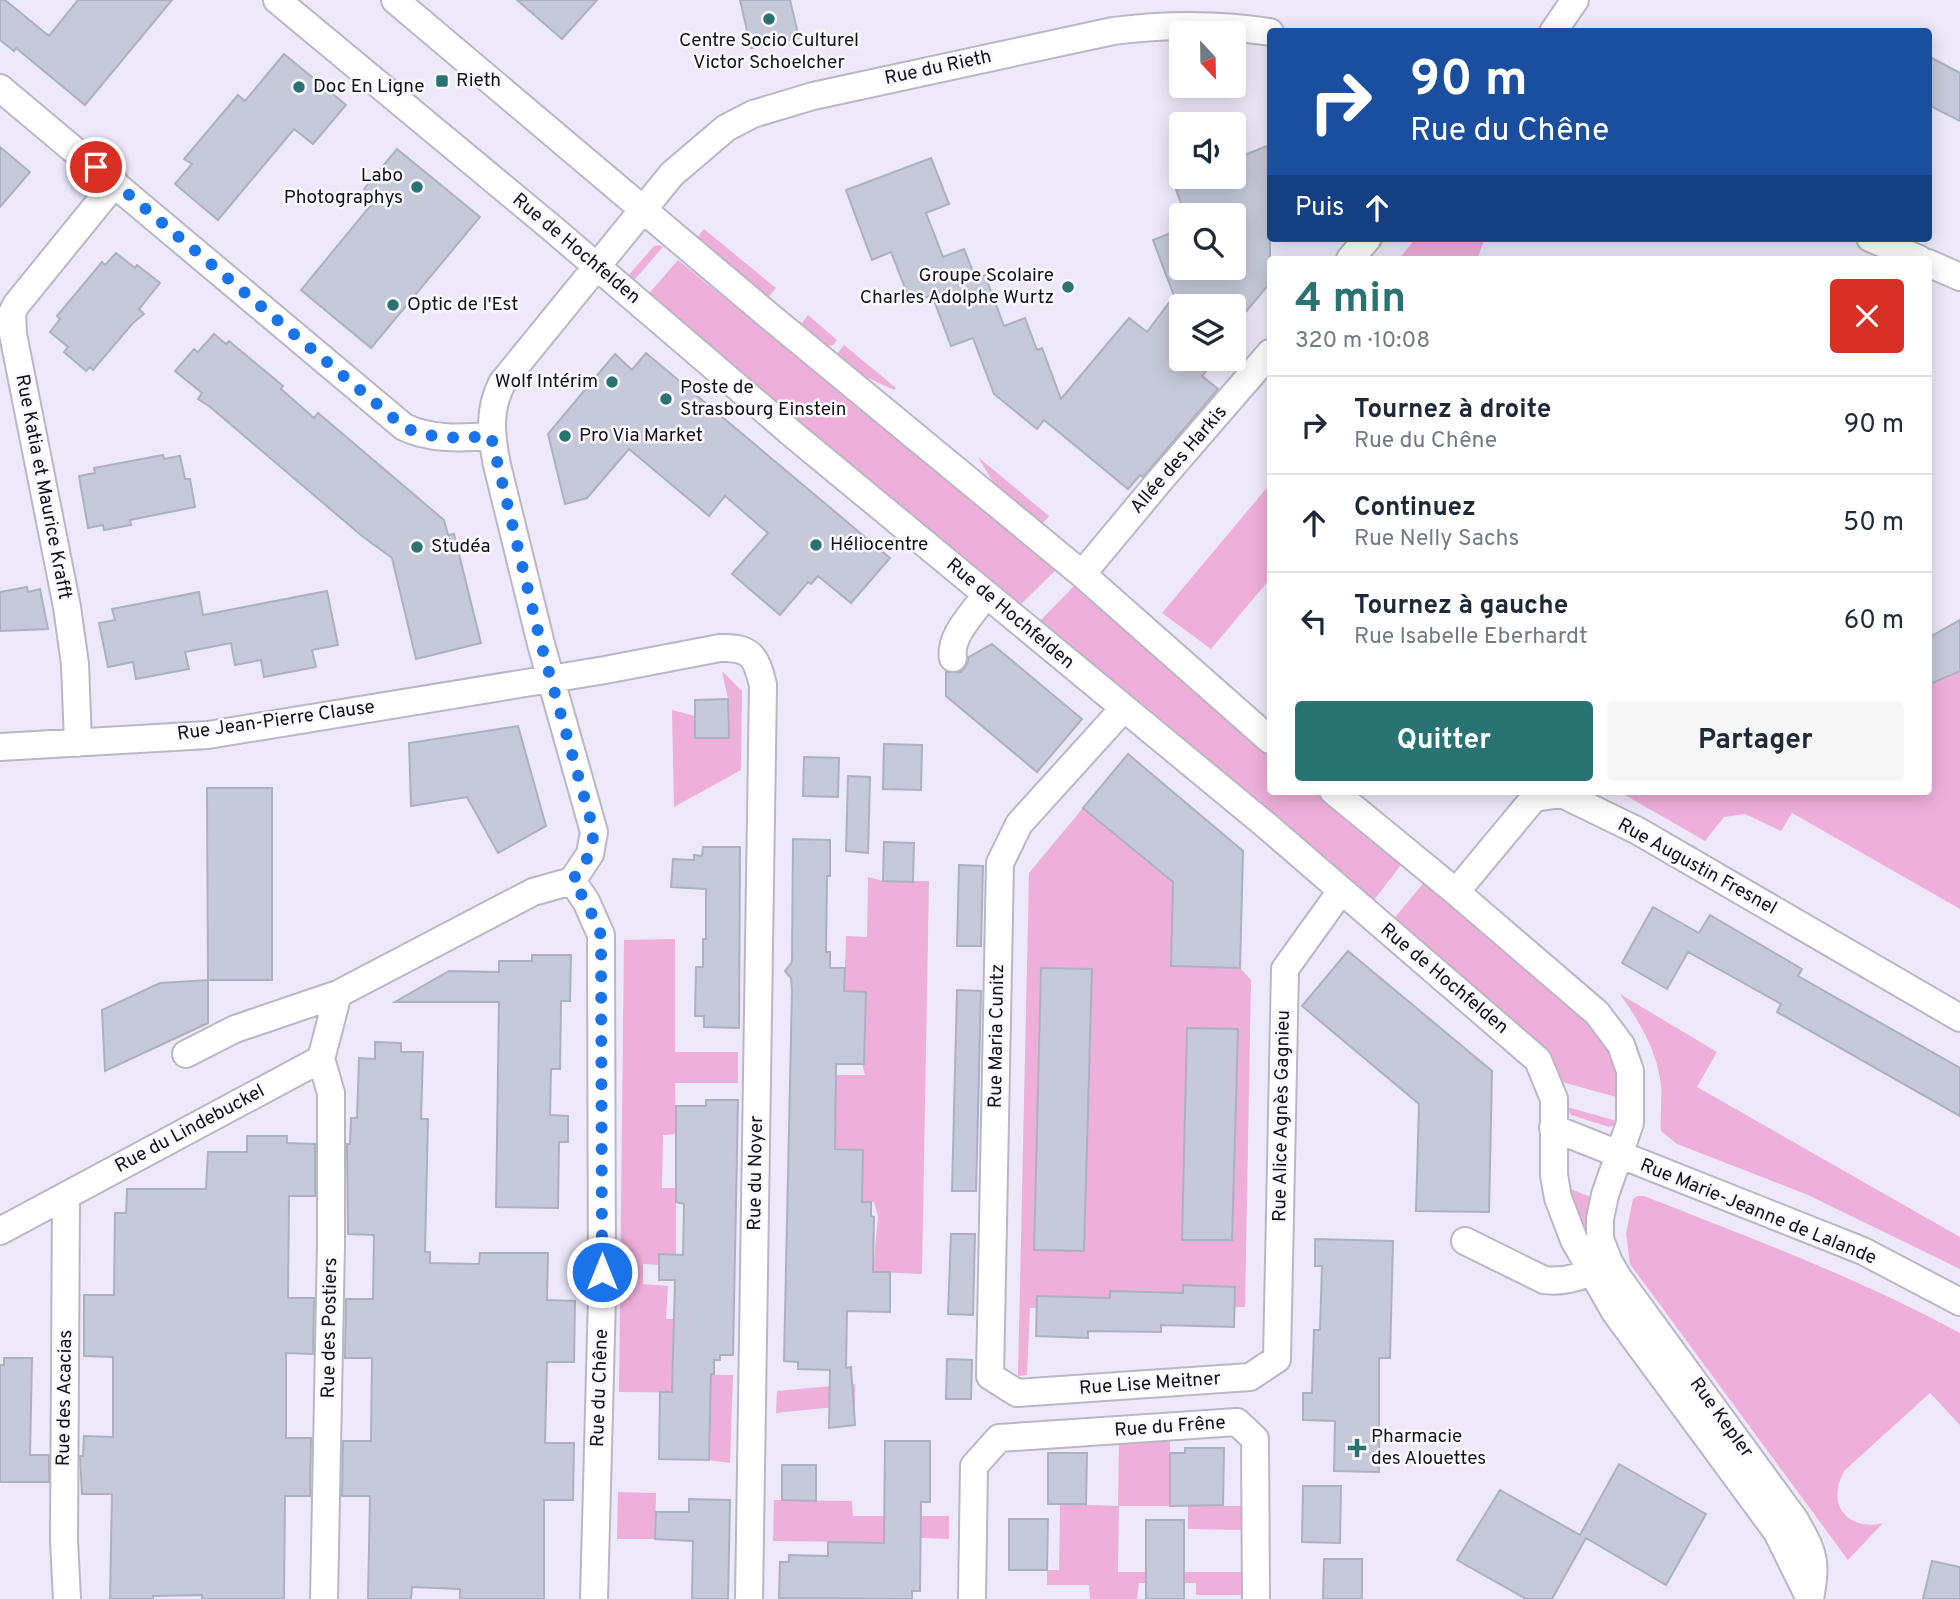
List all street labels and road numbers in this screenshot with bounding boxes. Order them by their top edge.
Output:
street label: Rue du Rieth [882,45,994,91]
street label: Rue de Hochfelden [507,188,645,310]
street label: Rue Katia et Maurice Krafft [9,372,77,602]
street label: Allée des Harkis [1125,401,1233,519]
street label: Rue de Hochfelden [941,553,1079,675]
street label: Rue Jean-Pierre Clause [176,695,376,747]
street label: Rue Augustin Fresnel [1613,813,1781,921]
street label: Rue de Hochfelden [1375,918,1513,1040]
street label: Rue Maria Cunitz [984,964,1010,1108]
street label: Rue Alice Agnès Gagnieu [1268,1010,1296,1222]
street label: Rue du Lindebuckel [111,1079,269,1179]
street label: Rue du Noyer [743,1115,769,1231]
street label: Rue Marie-Jeanne de Lalande [1636,1154,1880,1270]
street label: Rue des Postiers [317,1257,343,1399]
street label: Rue du Chêne [586,1328,614,1448]
street label: Rue des Acacias [52,1330,78,1466]
street label: Rue Lise Meitner [1078,1367,1222,1401]
street label: Rue Kepler [1684,1373,1759,1463]
street label: Rue du Frêne [1114,1411,1226,1443]

